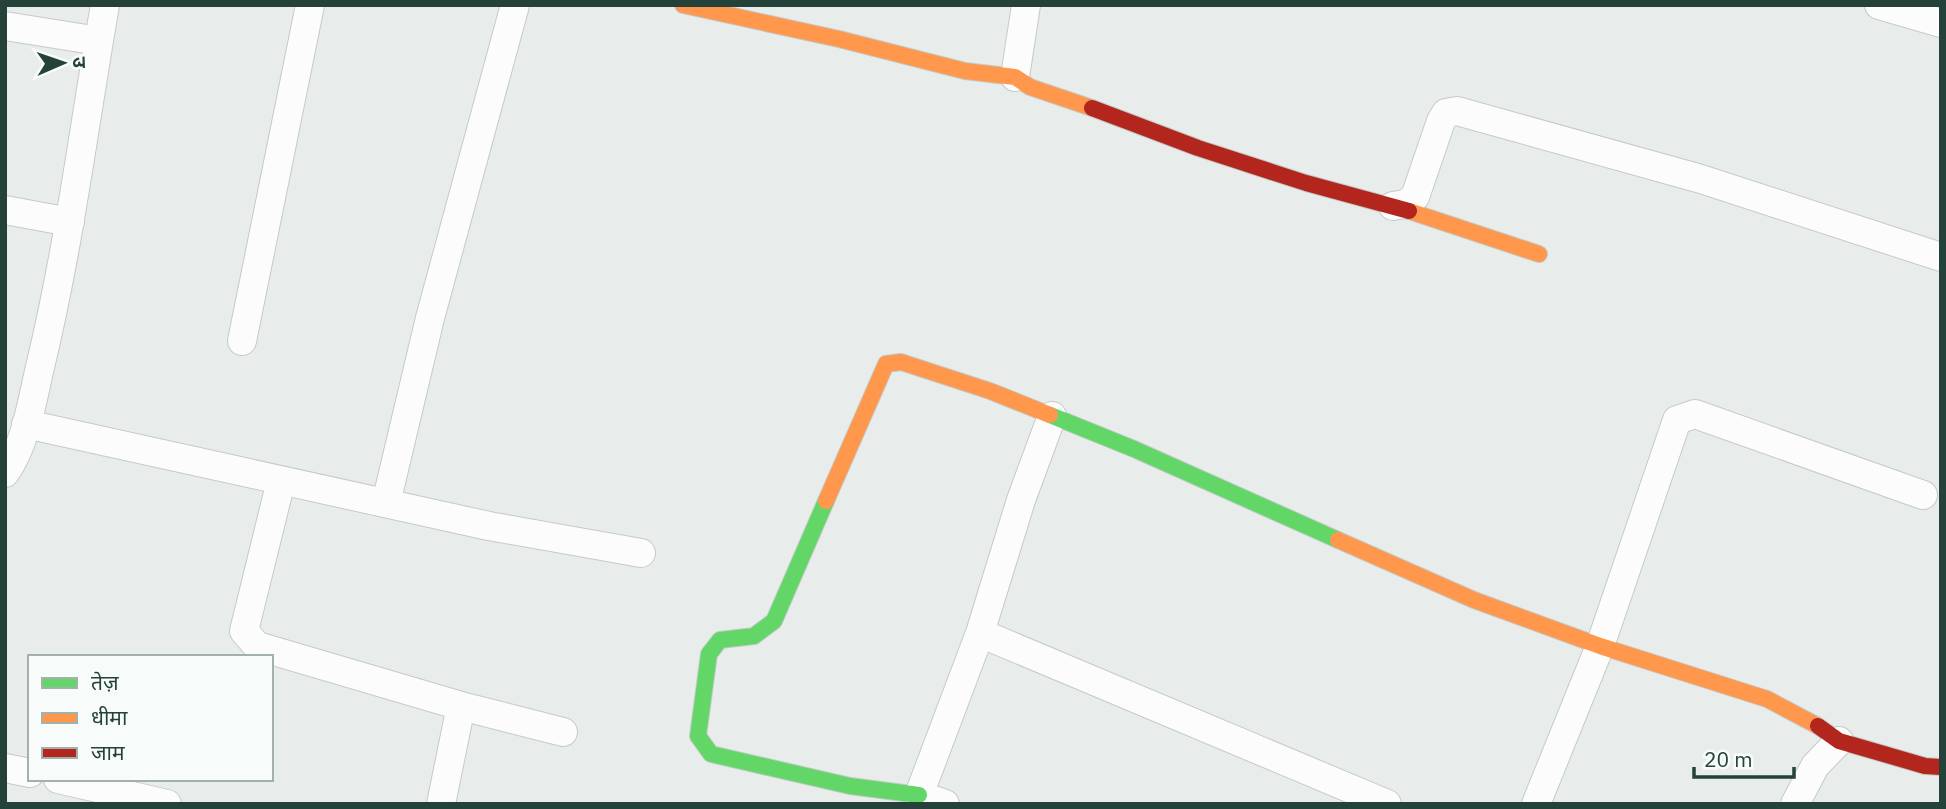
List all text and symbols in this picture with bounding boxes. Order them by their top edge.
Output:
north arrow [28,28,98,98]
text: उ [68,56,92,69]
legend [28,655,273,781]
text: तेज़ [91,668,119,696]
text: धीमा [91,703,128,731]
scale bar [1694,736,1794,780]
text: जाम [91,738,125,766]
text: 20 m [1704,745,1753,773]

